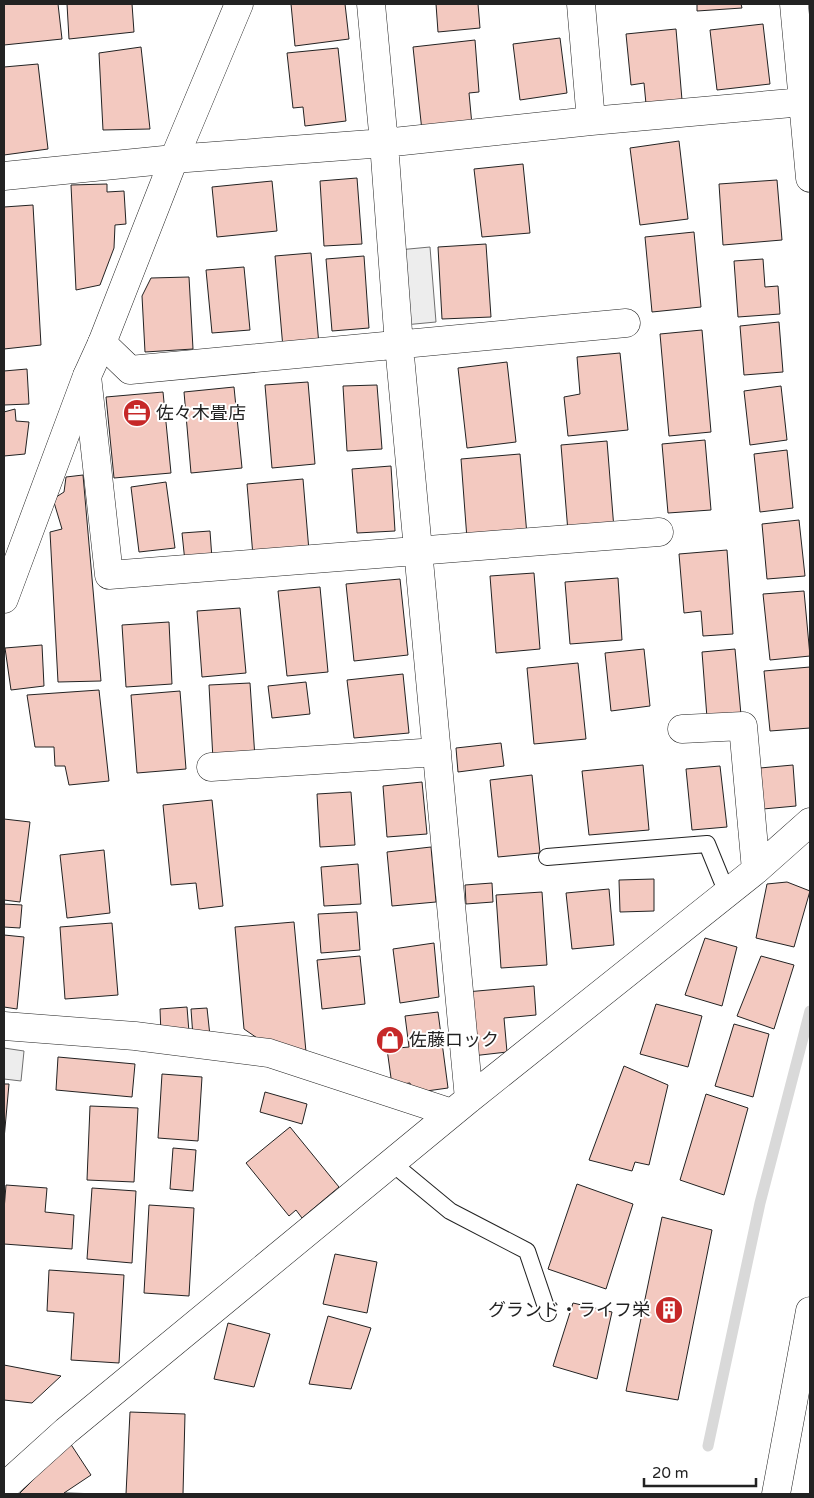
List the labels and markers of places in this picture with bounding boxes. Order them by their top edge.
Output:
office icon: 佐々木畳店 [122,398,152,428]
place label: 佐々木畳店 [156,402,246,424]
shop icon: 佐藤ロック [375,1025,405,1055]
place label: 佐藤ロック [409,1029,499,1051]
building icon: グランド・ライフ栄 [654,1295,684,1325]
place label: グランド・ライフ栄 [488,1299,650,1321]

